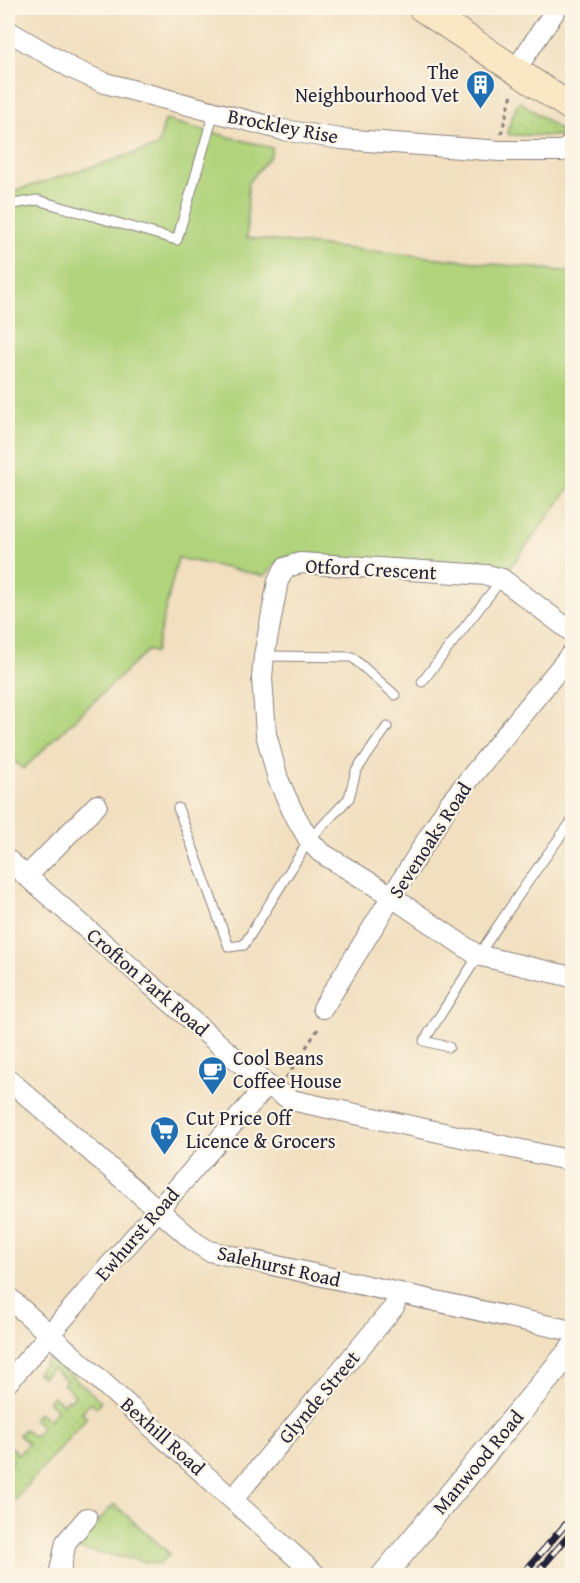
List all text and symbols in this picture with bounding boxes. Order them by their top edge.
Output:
place label: The Neighbourhood Vet [295,57,459,109]
building icon: The Neighbourhood Vet [464,68,496,110]
street label: Brockley Rise [225,101,341,150]
street label: Otford Crescent [305,551,438,586]
street label: Sevenoaks Road [381,776,478,904]
street label: Crofton Park Road [81,920,216,1043]
place label: Cool Beans Coffee House [233,1043,342,1095]
cafe icon: Cool Beans Coffee House [196,1054,228,1096]
place label: Cut Price Off Licence & Grocers [186,1103,336,1155]
supermarket icon: Cut Price Off Licence & Grocers [149,1114,181,1156]
street label: Ewhurst Road [88,1180,186,1287]
street label: Salehurst Road [215,1237,344,1294]
street label: Glynde Street [271,1344,366,1450]
street label: Bexhill Road [115,1390,212,1482]
street label: Manwood Road [425,1403,530,1520]

